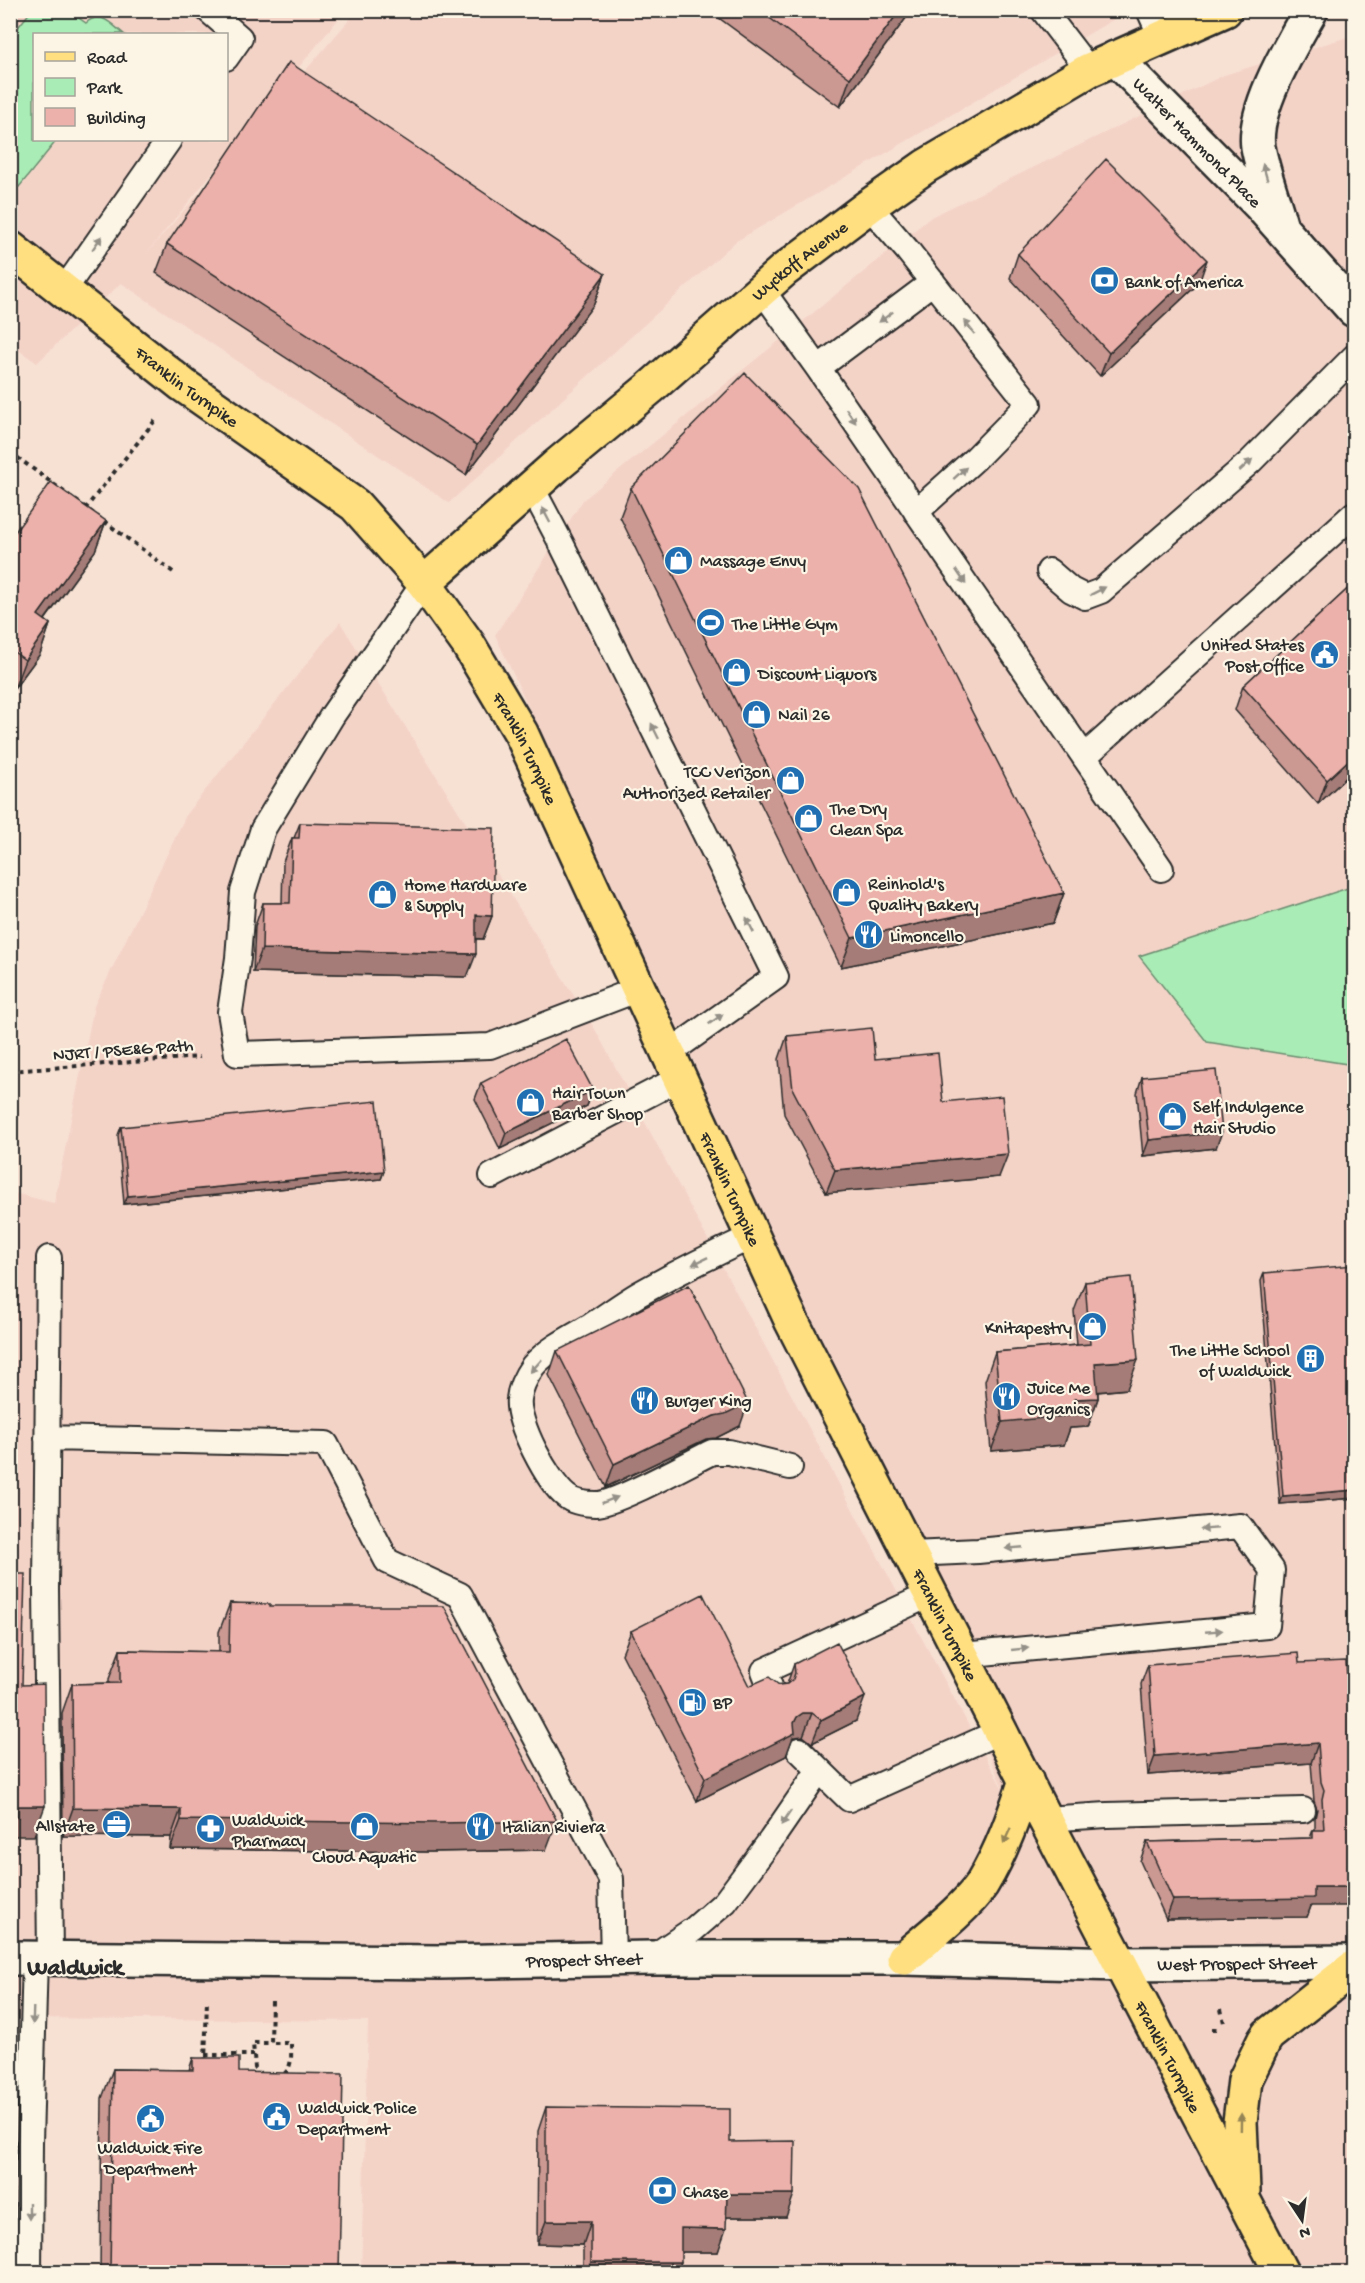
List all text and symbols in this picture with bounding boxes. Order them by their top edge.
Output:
legend [33,33,228,141]
text: Road [87,49,128,70]
street label: Walter Hammond Place [1127,74,1265,214]
text: Park [86,79,123,100]
text: Building [86,109,146,130]
one-way arrow [1260,163,1269,181]
street label: Wyckoff Avenue [748,217,853,307]
one-way arrow [91,235,103,251]
bank icon: Bank of America [1088,265,1120,297]
place label: Bank of America [1124,273,1244,294]
one-way arrow [879,311,894,323]
one-way arrow [963,320,975,335]
street label: Franklin Turnpike [129,343,242,434]
one-way arrow [845,408,857,424]
one-way arrow [1238,459,1253,472]
one-way arrow [952,467,967,480]
one-way arrow [541,506,551,523]
shop icon: Massage Envy [663,544,695,576]
place label: Massage Envy [700,552,806,573]
one-way arrow [955,569,967,585]
one-way arrow [1089,586,1106,596]
sports icon: The Little Gym [695,607,727,639]
place label: The Little Gym [731,615,838,636]
place label: United States Post Office [1201,636,1305,678]
public building icon: United States Post Office [1309,638,1341,670]
shop icon: Discount Liquors [721,657,753,689]
place label: Discount Liquors [757,665,878,686]
street label: Franklin Turnpike [486,689,561,809]
shop icon: Nail 26 [741,698,773,730]
place label: Nail 26 [778,706,831,727]
one-way arrow [650,723,659,740]
place label: TCC Verizon Authorized Retailer [623,763,772,805]
shop icon: TCC Verizon Authorized Retailer [775,765,807,797]
place label: The Dry Clean Spa [829,800,904,842]
shop icon: The Dry Clean Spa [793,802,825,834]
place label: Reinhold's Quality Bakery [868,875,979,917]
place label: Home Hardware & Supply [404,876,527,918]
shop icon: Reinhold's Quality Bakery [831,877,863,909]
shop icon: Home Hardware & Supply [367,878,399,910]
one-way arrow [746,916,756,934]
restaurant icon: Limoncello [853,919,885,951]
place label: Limoncello [890,927,964,948]
one-way arrow [707,1013,723,1025]
street label: NJRT / PSE&G Path [52,1036,194,1067]
place label: Hair Town Barber Shop [551,1084,643,1126]
shop icon: Hair Town Barber Shop [515,1086,547,1118]
place label: Self Indulgence Hair Studio [1193,1098,1304,1140]
shop icon: Self Indulgence Hair Studio [1156,1100,1188,1132]
street label: Franklin Turnpike [693,1128,764,1251]
one-way arrow [691,1256,708,1266]
shop icon: Knitapestry [1077,1311,1109,1343]
place label: Knitapestry [985,1319,1072,1340]
place label: The Little School of Waldwick [1169,1341,1292,1383]
building icon: The Little School of Waldwick [1295,1343,1327,1375]
one-way arrow [529,1358,543,1373]
place label: Juice Me Organics [1027,1379,1091,1421]
restaurant icon: Juice Me Organics [990,1381,1022,1413]
restaurant icon: Burger King [628,1384,660,1416]
place label: Burger King [664,1392,752,1413]
one-way arrow [601,1495,619,1505]
one-way arrow [1199,1524,1218,1534]
one-way arrow [1005,1543,1024,1553]
street label: Franklin Turnpike [906,1565,981,1686]
one-way arrow [1205,1626,1224,1636]
one-way arrow [1011,1644,1030,1654]
fuel station icon: BP [676,1686,708,1718]
place label: BP [712,1694,733,1715]
office icon: Allstate [100,1809,132,1841]
restaurant icon: Italian Riviera [465,1810,497,1842]
one-way arrow [781,1810,792,1826]
place label: Waldwick Pharmacy [231,1811,306,1853]
shop icon: Cloud Aquatic [348,1811,380,1843]
pharmacy icon: Waldwick Pharmacy [195,1813,227,1845]
place label: Allstate [36,1817,96,1838]
place label: Italian Riviera [502,1818,606,1839]
one-way arrow [1002,1827,1011,1844]
place label: Cloud Aquatic [312,1848,417,1869]
street label: Prospect Street [525,1950,644,1973]
street label: West Prospect Street [1157,1954,1318,1977]
district label: Waldwick [26,1955,126,1984]
street label: Franklin Turnpike [1128,1997,1205,2118]
one-way arrow [29,2006,38,2025]
place label: Waldwick Police Department [297,2099,417,2141]
public building icon: Waldwick Police Department [261,2101,293,2133]
public building icon: Waldwick Fire Department [134,2102,166,2134]
one-way arrow [1237,2112,1246,2131]
place label: Waldwick Fire Department [98,2139,203,2181]
bank icon: Chase [646,2175,678,2207]
place label: Chase [683,2183,729,2204]
north arrow [1272,2190,1332,2250]
one-way arrow [24,2201,34,2220]
text: N [1297,2221,1312,2242]

